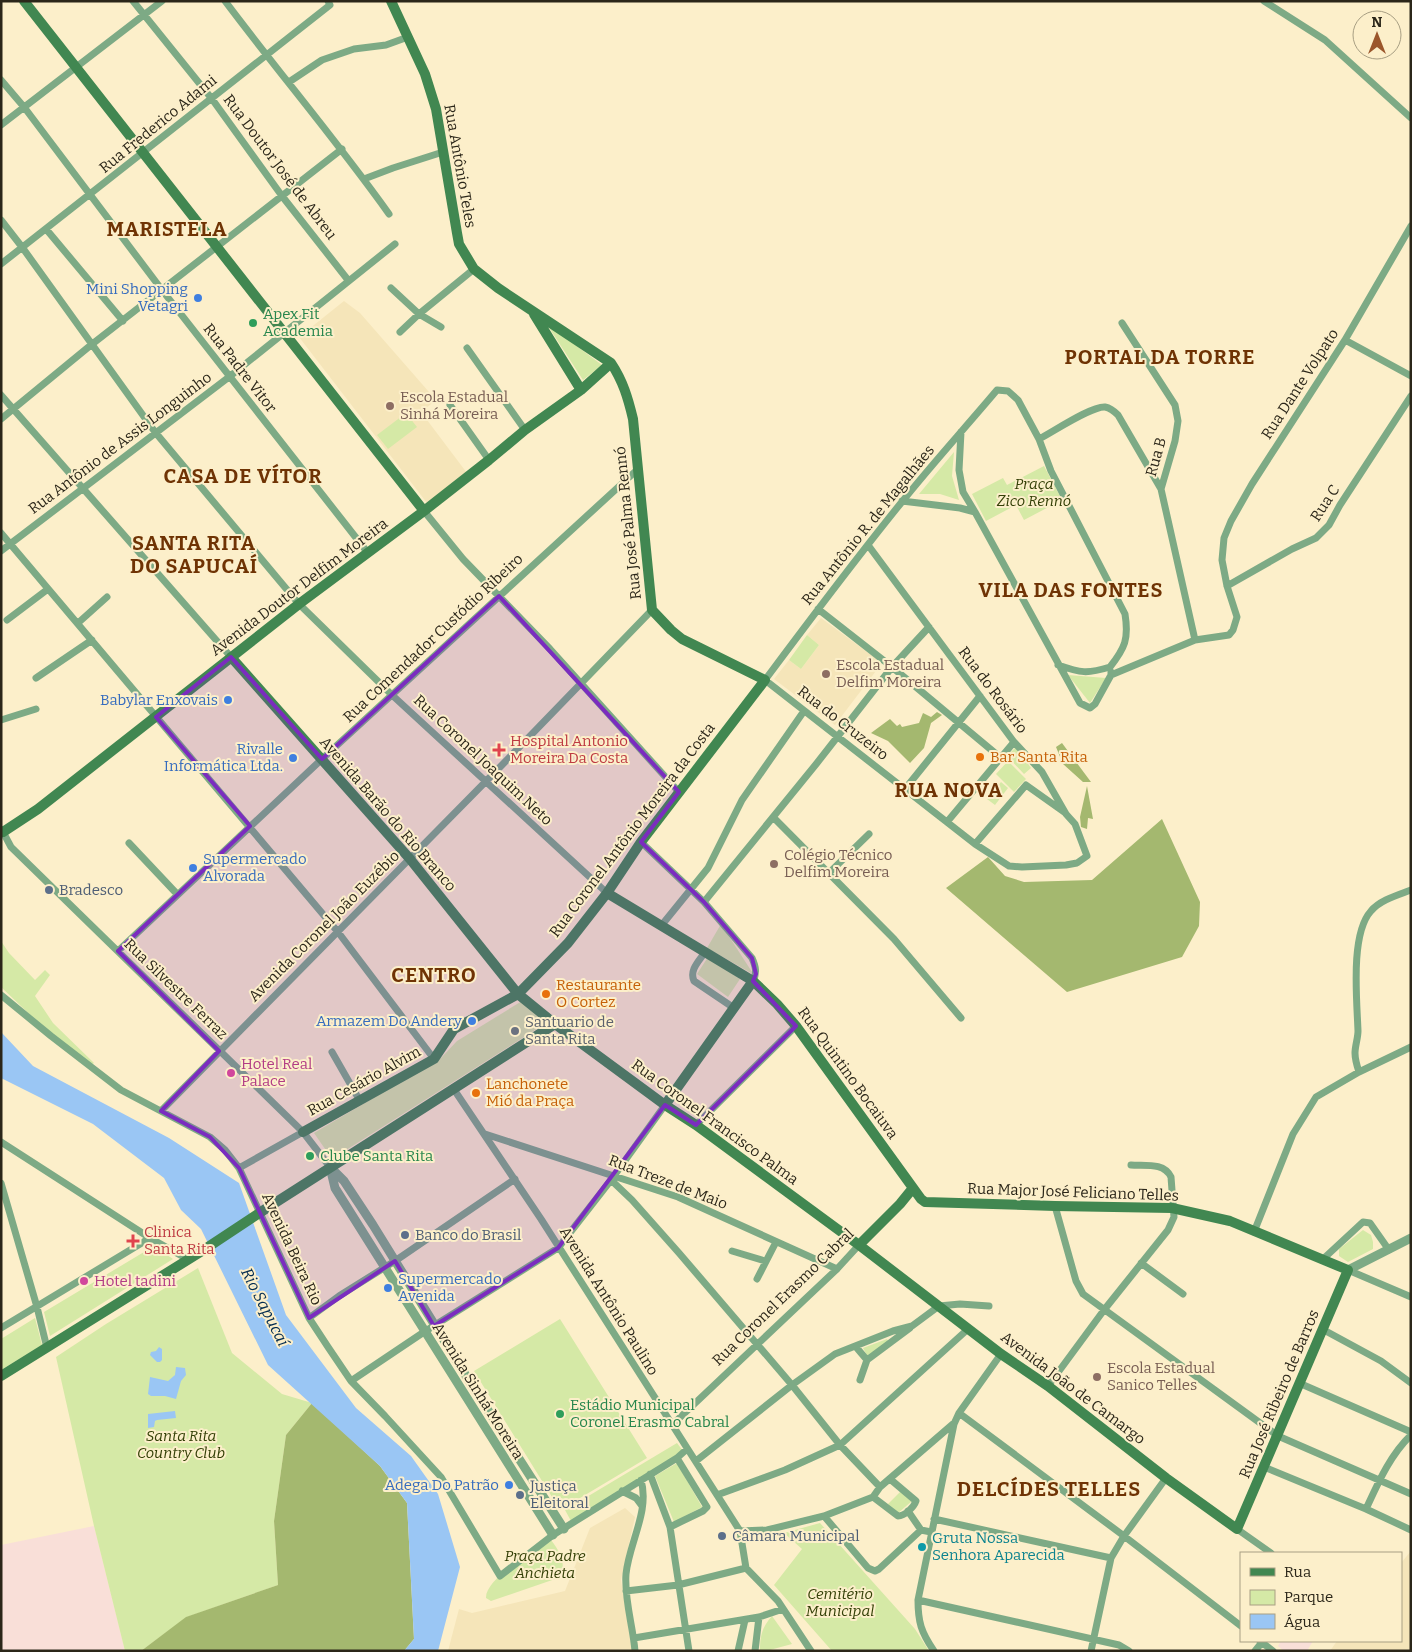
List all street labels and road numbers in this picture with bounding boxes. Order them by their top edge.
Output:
street label: Rua Frederico Adami [96,71,221,177]
street label: Rua Doutor José de Abreu [220,91,340,243]
street label: Rua Antônio Teles [440,103,480,229]
street label: Rua Padre Vitor [200,320,281,416]
street label: Rua Dante Volpato [1258,325,1342,443]
street label: Rua Antônio de Assis Longuinho [25,368,215,518]
street label: Rua B [1142,435,1170,479]
street label: Rua Antônio R. de Magalhães [798,441,938,609]
street label: Rua José Palma Rennó [611,446,645,600]
street label: Rua C [1307,481,1343,525]
street label: Avenida Doutor Delfim Moreira [207,514,391,660]
street label: Rua Comendador Custódio Ribeiro [339,550,527,726]
street label: Rua do Rosário [955,643,1031,737]
street label: Rua do Cruzeiro [794,682,892,764]
street label: Rua Coronel Joaquim Neto [410,691,556,829]
street label: Rua Coronel Antônio Moreira da Costa [545,719,719,941]
street label: Avenida Barão do Rio Branco [316,733,460,895]
street label: Avenida Coronel João Euzébio [245,847,403,1005]
street label: Rua Silvestre Ferraz [120,935,232,1043]
street label: Rua Quintino Bocaiuva [794,1004,902,1142]
street label: Rua Cesário Alvim [304,1042,424,1120]
street label: Rua Coronel Francisco Palma [628,1055,802,1189]
street label: Rua Treze de Maio [606,1151,730,1213]
street label: Rua Major José Feliciano Telles [967,1179,1179,1205]
street label: Avenida Beira Rio [258,1190,326,1308]
street label: Avenida Antônio Paulino [556,1223,662,1379]
street label: Rua Coronel Erasmo Cabral [709,1225,857,1369]
street label: Rua José Ribeiro de Barros [1235,1307,1323,1481]
street label: Avenida Sinhá Moreira [429,1319,527,1463]
street label: Avenida João de Camargo [997,1328,1149,1448]

